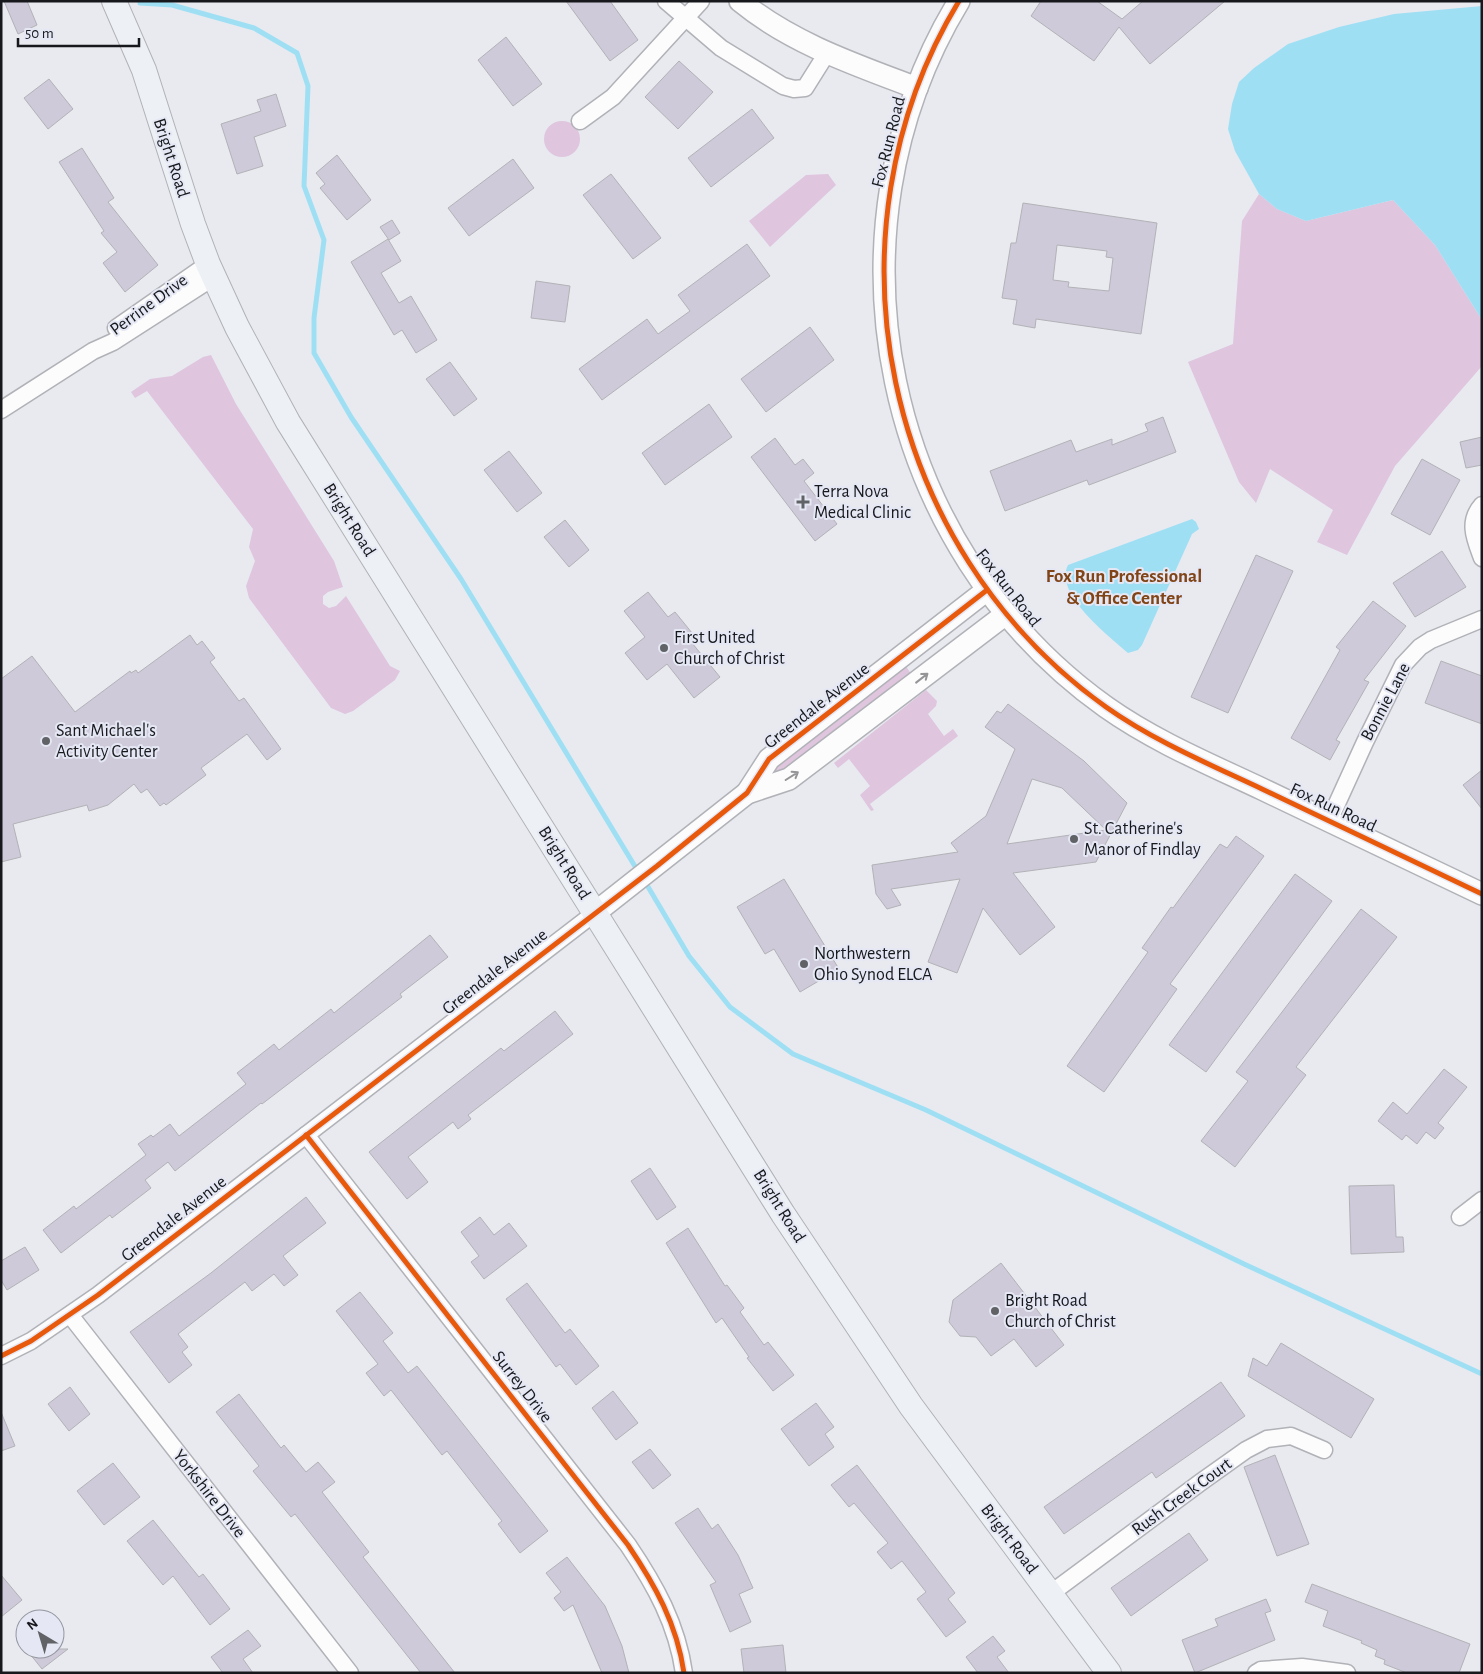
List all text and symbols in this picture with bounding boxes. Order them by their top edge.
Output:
scale bar [18,15,139,47]
text: 50 m [25,26,54,41]
street label: Fox Run Road [869,95,909,189]
street label: Bright Road [150,116,192,200]
street label: Perrine Drive [107,271,191,339]
street label: Bright Road [320,480,378,560]
place label: Terra Nova Medical Clinic [814,483,911,522]
marker: Terra Nova Medical Clinic [796,495,810,509]
street label: Fox Run Road [972,546,1044,630]
district label: Fox Run Professional & Office Center [1046,567,1202,608]
place label: First United Church of Christ [674,629,785,668]
marker: First United Church of Christ [658,642,670,654]
street label: Greendale Avenue [761,660,873,752]
street label: Bonnie Lane [1358,660,1414,744]
one-way arrow [915,673,928,684]
place label: Sant Michael's Activity Center [56,722,158,761]
marker: Sant Michael's Activity Center [40,735,52,747]
one-way arrow [785,770,799,781]
street label: Fox Run Road [1287,780,1379,836]
place label: St. Catherine's Manor of Findlay [1084,820,1201,859]
street label: Bright Road [535,823,593,903]
marker: St. Catherine's Manor of Findlay [1068,833,1080,845]
street label: Greendale Avenue [439,926,551,1018]
place label: Northwestern Ohio Synod ELCA [814,945,933,984]
marker: Northwestern Ohio Synod ELCA [798,958,810,970]
street label: Bright Road [750,1166,808,1246]
street label: Greendale Avenue [118,1173,230,1265]
place label: Bright Road Church of Christ [1005,1292,1116,1331]
marker: Bright Road Church of Christ [989,1305,1001,1317]
street label: Surrey Drive [489,1348,555,1426]
street label: Yorkshire Drive [169,1447,249,1541]
street label: Rush Creek Court [1129,1455,1236,1539]
street label: Bright Road [977,1501,1041,1577]
north arrow [15,1609,65,1659]
text: N [24,1616,41,1633]

